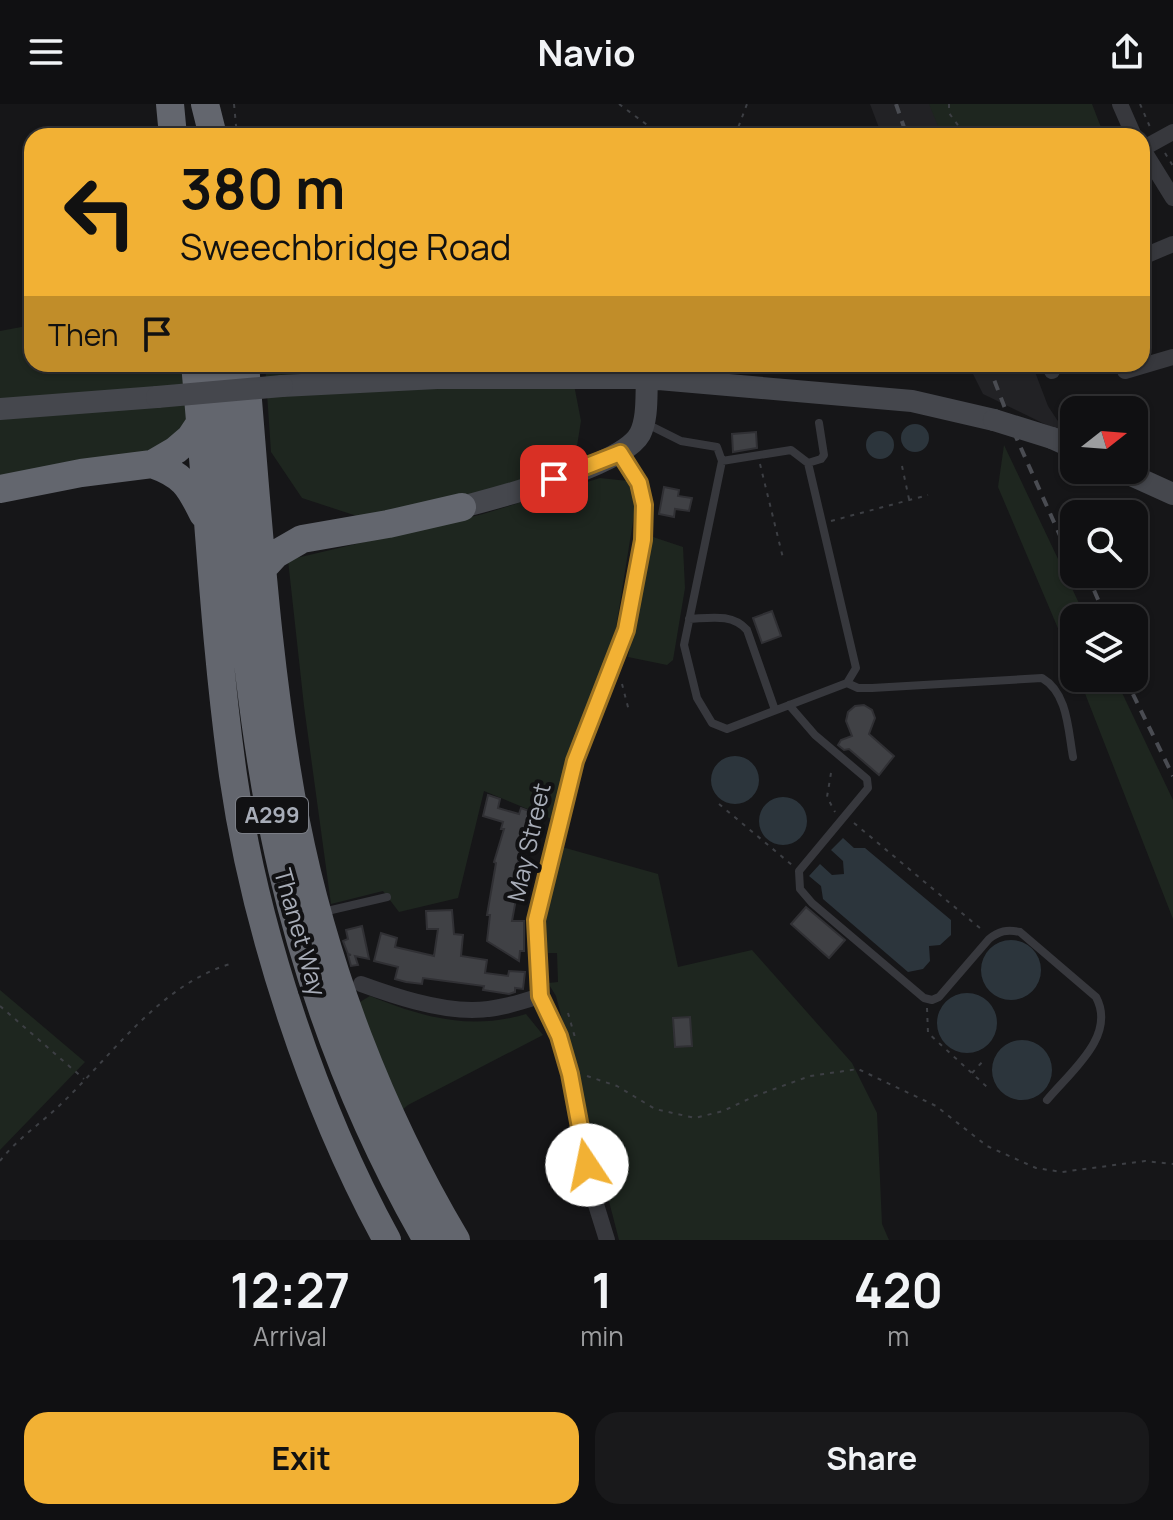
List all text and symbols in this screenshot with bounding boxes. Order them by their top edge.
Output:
text: Navio [537,28,636,77]
icon: menu [24,30,68,74]
icon: share [1105,30,1149,74]
text: 380 m [180,149,345,226]
icon: left [48,160,152,264]
text: Sweechbridge Road [180,222,511,271]
icon: arrive [135,312,179,356]
text: Then [48,314,119,355]
north arrow [1060,396,1148,484]
map controls [1060,396,1148,692]
pin [520,445,588,513]
icon: arrive [532,457,576,501]
button: search [1060,500,1148,588]
button: layers [1060,604,1148,692]
street label: May Street [498,779,558,905]
road number: A299 [236,797,308,833]
street label: Thanet Way [267,864,335,1000]
position arrow [545,1123,629,1207]
text: 12:27 [230,1257,350,1322]
text: 1 [591,1257,612,1322]
text: 420 [854,1257,943,1322]
text: Arrival [253,1318,327,1354]
text: min [580,1318,624,1354]
text: m [887,1318,909,1354]
button: Exit [24,1412,579,1504]
button: Share [595,1412,1149,1504]

